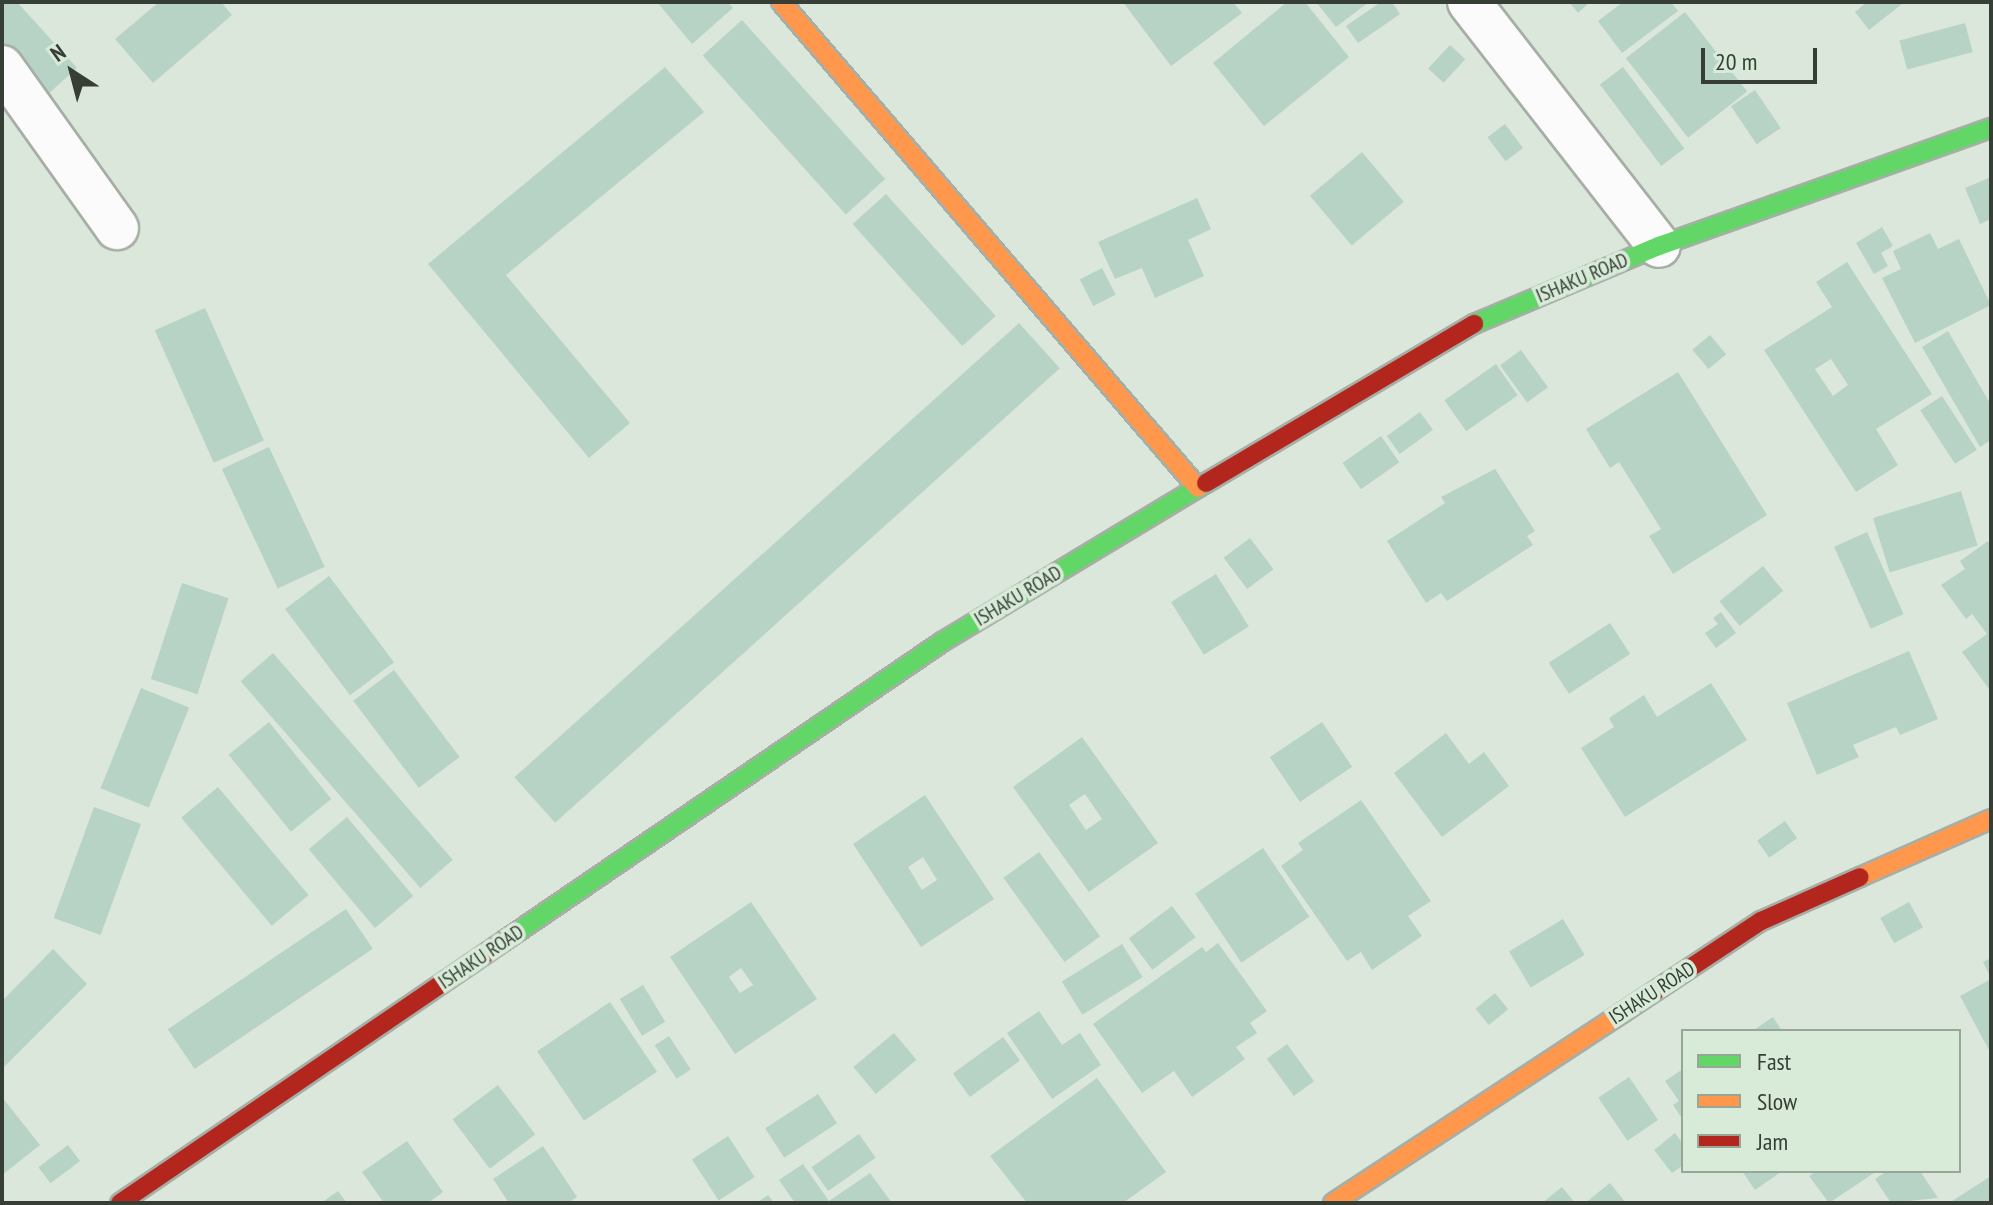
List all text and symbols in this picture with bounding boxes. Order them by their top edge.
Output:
north arrow [32,32,112,112]
scale bar [1705,32,1821,82]
text: N [45,38,71,67]
text: 20 m [1715,46,1757,77]
street label: ISHAKU ROAD [1532,248,1632,308]
street label: ISHAKU ROAD [970,561,1066,631]
street label: ISHAKU ROAD [434,920,528,994]
street label: ISHAKU ROAD [1605,956,1699,1030]
legend [1681,1029,1961,1173]
text: Fast [1757,1046,1791,1077]
text: Slow [1757,1086,1797,1117]
text: Jam [1757,1126,1788,1157]

